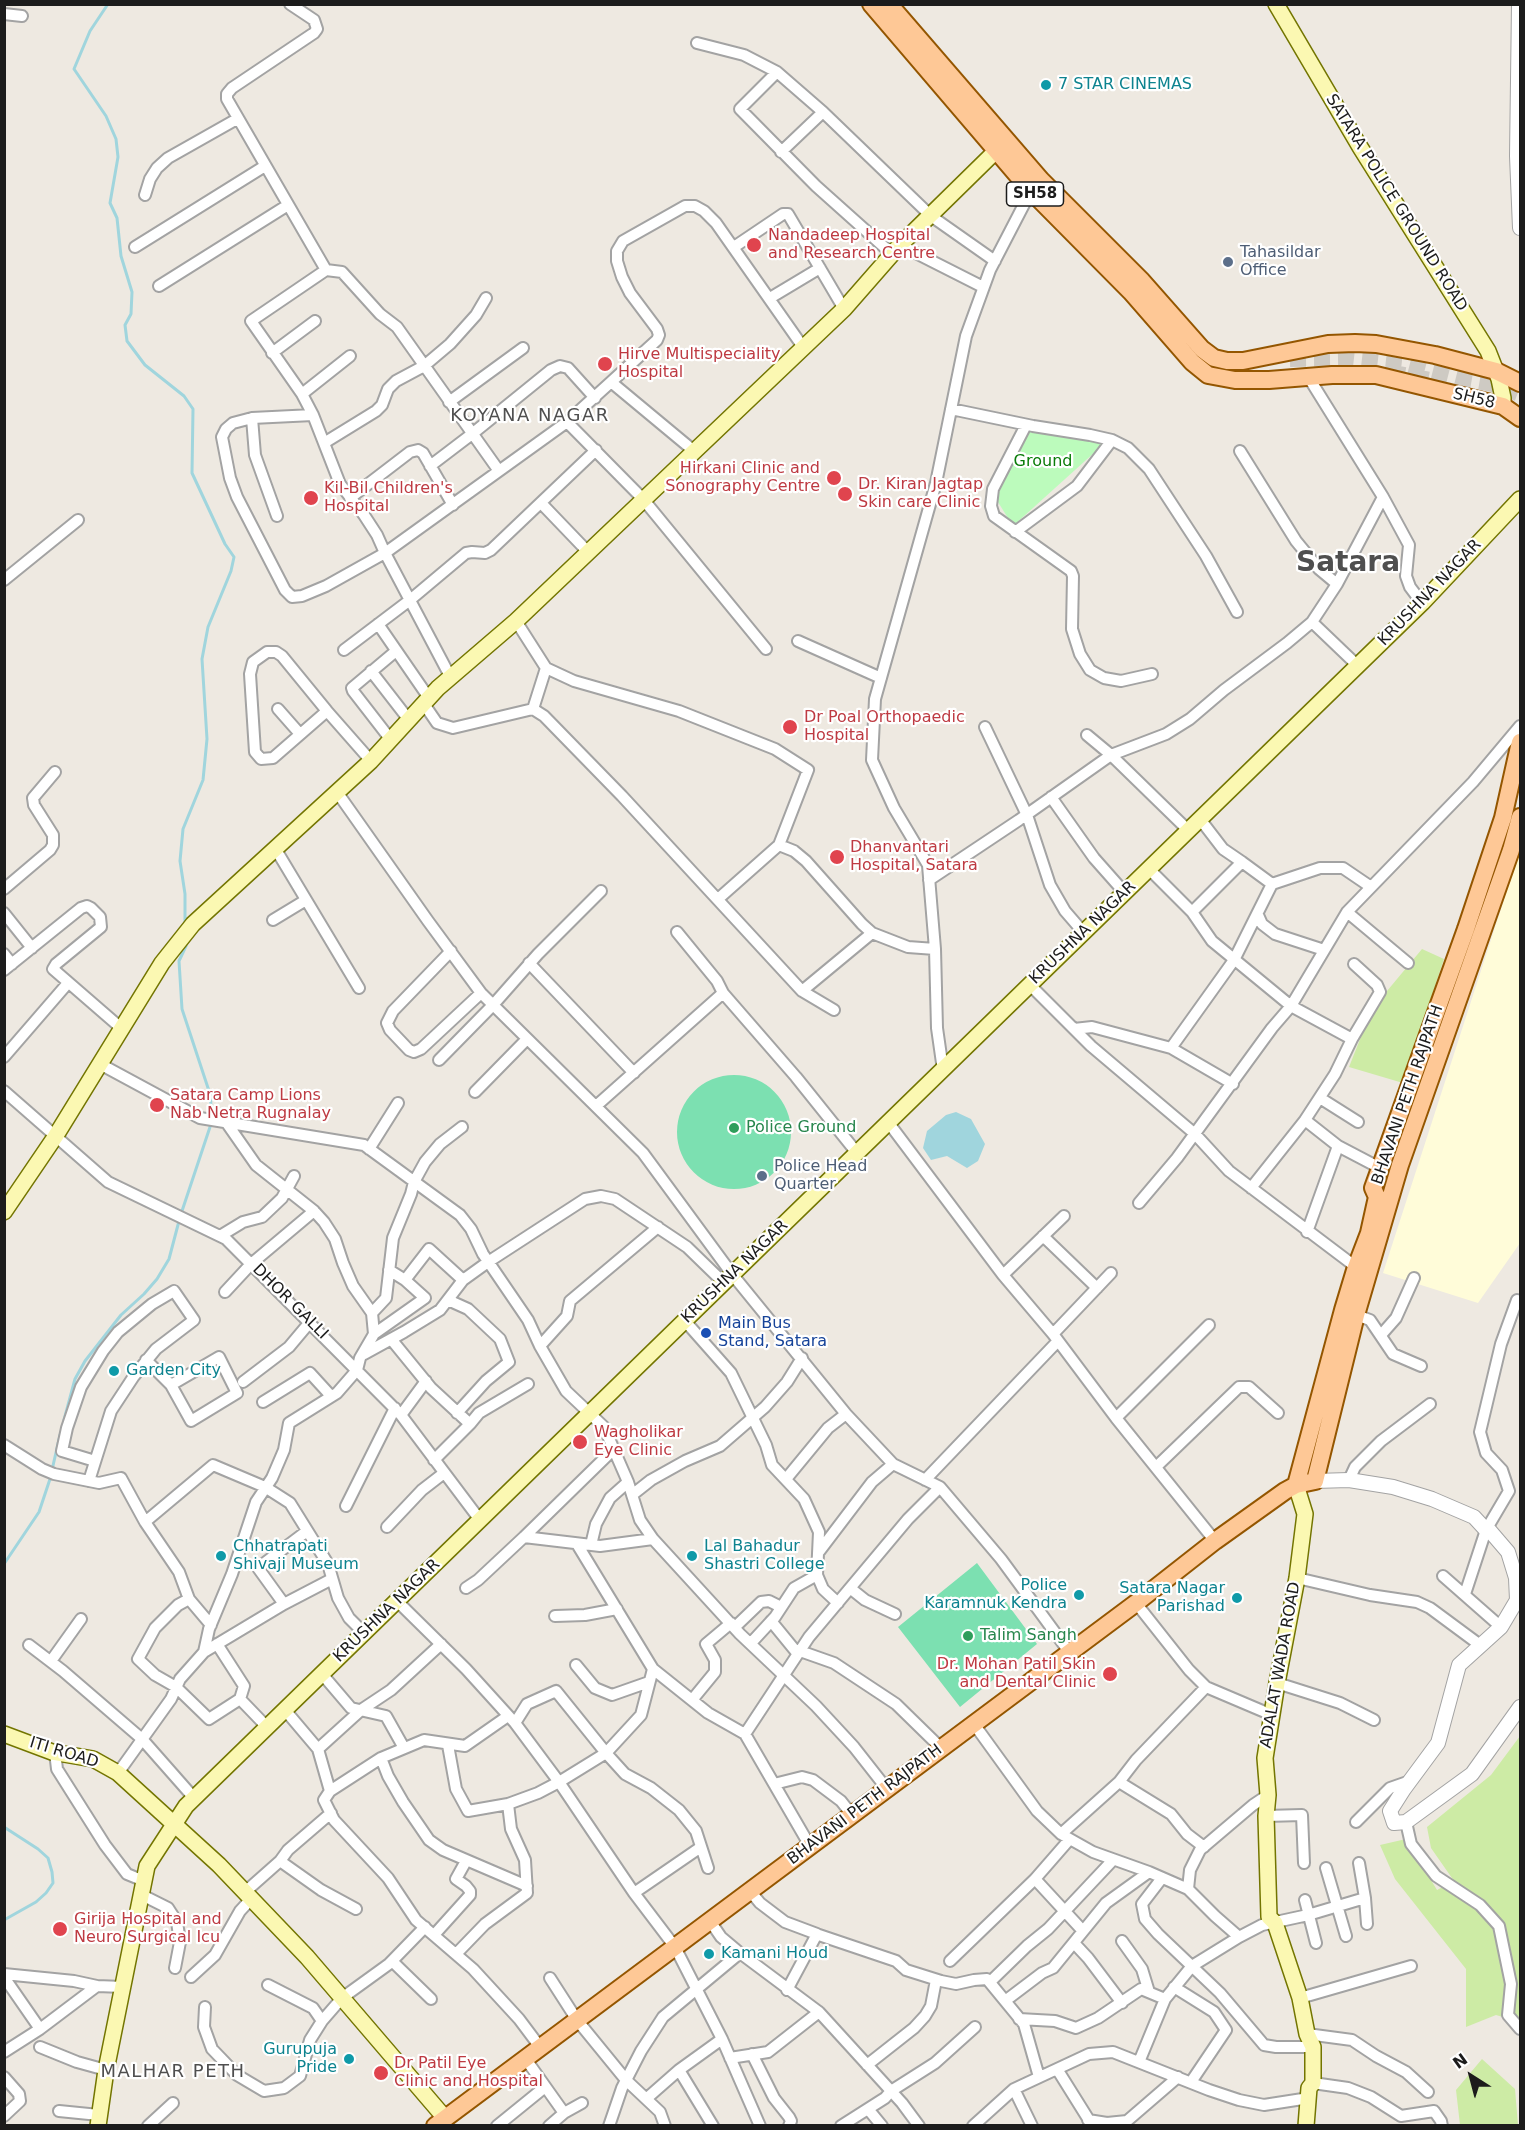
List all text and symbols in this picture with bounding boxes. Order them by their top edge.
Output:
place label: 7 STAR CINEMAS [1058,75,1192,95]
marker: 7 STAR CINEMAS [1039,78,1053,92]
street label: SATARA POLICE GROUND ROAD [1321,91,1471,315]
road number: SH58 [1006,182,1064,206]
place label: Nandadeep Hospital and Research Centre [768,226,935,264]
marker: Nandadeep Hospital and Research Centre [745,236,763,254]
place label: Tahasildar Office [1240,243,1321,281]
marker: Tahasildar Office [1221,255,1235,269]
place label: Hirve Multispeciality Hospital [618,345,781,383]
marker: Hirve Multispeciality Hospital [596,355,614,373]
street label: SH58 [1451,385,1497,413]
district label: KOYANA NAGAR [450,405,610,427]
park label: Ground [1014,452,1072,472]
place label: Hirkani Clinic and Sonography Centre [665,459,820,497]
marker: Hirkani Clinic and Sonography Centre [825,469,843,487]
place label: Dr. Kiran Jagtap Skin care Clinic [858,475,983,513]
place label: Kil-Bil Children's Hospital [324,479,453,517]
marker: Dr. Kiran Jagtap Skin care Clinic [836,485,854,503]
marker: Kil-Bil Children's Hospital [302,489,320,507]
street label: KRUSHNA NAGAR [1374,536,1486,650]
district label: Satara [1296,547,1400,581]
place label: Dr Poal Orthopaedic Hospital [804,708,965,746]
marker: Dr Poal Orthopaedic Hospital [781,718,799,736]
place label: Dhanvantari Hospital, Satara [850,838,978,876]
marker: Dhanvantari Hospital, Satara [828,848,846,866]
street label: KRUSHNA NAGAR [1026,877,1140,989]
street label: BHAVANI PETH RAJPATH [1368,1003,1448,1187]
place label: Satara Camp Lions Nab Netra Rugnalay [170,1086,331,1124]
marker: Satara Camp Lions Nab Netra Rugnalay [148,1096,166,1114]
place label: Police Ground [746,1118,856,1138]
marker: Police Ground [727,1121,741,1135]
place label: Police Head Quarter [774,1157,867,1195]
marker: Police Head Quarter [755,1169,769,1183]
street label: KRUSHNA NAGAR [678,1216,792,1328]
street label: DHOR GALLI [248,1260,332,1344]
place label: Main Bus Stand, Satara [718,1314,827,1352]
marker: Main Bus Stand, Satara [699,1326,713,1340]
place label: Garden City [126,1361,221,1381]
marker: Garden City [107,1364,121,1378]
place label: Wagholikar Eye Clinic [594,1423,683,1461]
marker: Wagholikar Eye Clinic [571,1433,589,1451]
place label: Chhatrapati Shivaji Museum [233,1537,359,1575]
place label: Lal Bahadur Shastri College [704,1537,825,1575]
marker: Chhatrapati Shivaji Museum [214,1549,228,1563]
marker: Lal Bahadur Shastri College [685,1549,699,1563]
street label: KRUSHNA NAGAR [330,1555,444,1667]
place label: Police Karamnuk Kendra [924,1576,1067,1614]
place label: Satara Nagar Parishad [1119,1579,1225,1617]
street label: ADALAT WADA ROAD [1257,1580,1305,1750]
marker: Police Karamnuk Kendra [1072,1588,1086,1602]
marker: Satara Nagar Parishad [1230,1591,1244,1605]
place label: Talim Sangh [980,1626,1077,1646]
marker: Talim Sangh [961,1629,975,1643]
place label: Dr. Mohan Patil Skin and Dental Clinic [937,1655,1096,1693]
marker: Dr. Mohan Patil Skin and Dental Clinic [1101,1665,1119,1683]
street label: ITI ROAD [27,1733,101,1773]
street label: BHAVANI PETH RAJPATH [784,1741,946,1869]
place label: Girija Hospital and Neuro Surgical Icu [74,1910,222,1948]
marker: Girija Hospital and Neuro Surgical Icu [51,1920,69,1938]
place label: Kamani Houd [721,1944,828,1964]
marker: Kamani Houd [702,1947,716,1961]
place label: Gurupuja Pride [263,2040,337,2078]
north arrow [1441,2046,1501,2106]
text: N [1449,2049,1471,2073]
marker: Gurupuja Pride [342,2052,356,2066]
place label: Dr Patil Eye Clinic and Hospital [394,2054,543,2092]
district label: MALHAR PETH [100,2061,246,2083]
marker: Dr Patil Eye Clinic and Hospital [372,2064,390,2082]

